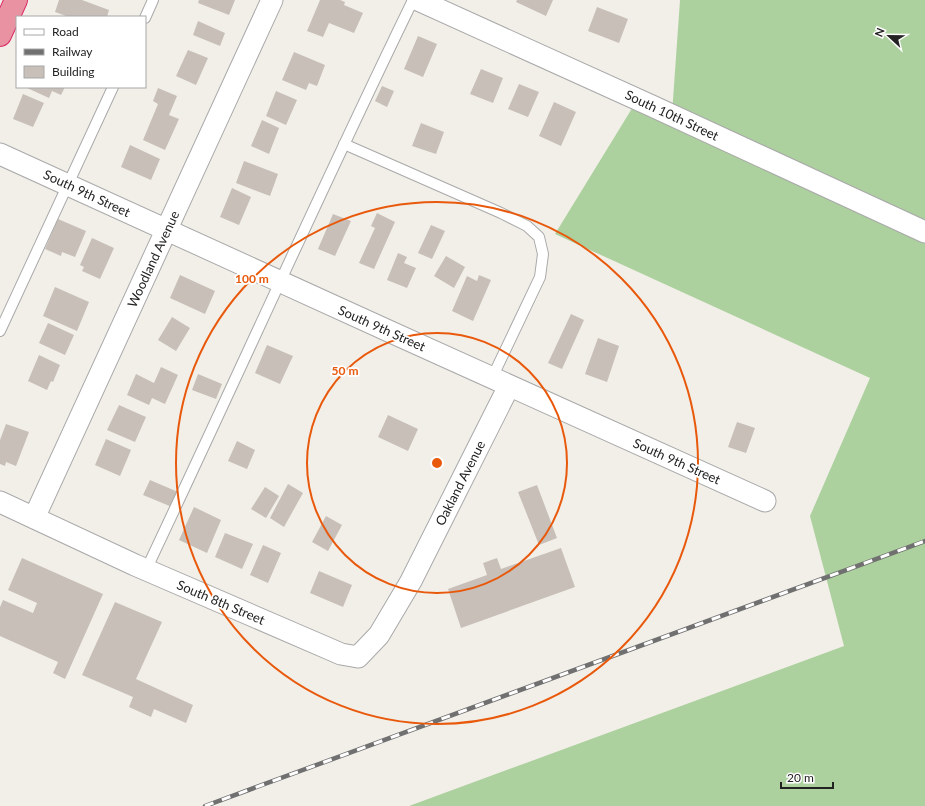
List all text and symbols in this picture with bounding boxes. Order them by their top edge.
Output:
legend [16,16,146,88]
north arrow [869,16,909,56]
text: Road [52,24,79,39]
text: N [872,26,887,38]
text: Railway [52,44,93,59]
text: Building [52,64,95,79]
street label: South 10th Street [623,86,722,144]
street label: South 9th Street [41,166,133,220]
street label: Woodland Avenue [124,208,182,310]
text: 100 m [235,271,269,286]
street label: South 9th Street [336,302,428,355]
text: 50 m [332,363,358,378]
street label: South 9th Street [631,435,723,488]
street label: Oakland Avenue [432,438,488,528]
centre of rings [430,456,444,470]
street label: South 8th Street [175,576,268,628]
scale bar [781,764,833,790]
text: 20 m [787,770,814,785]

